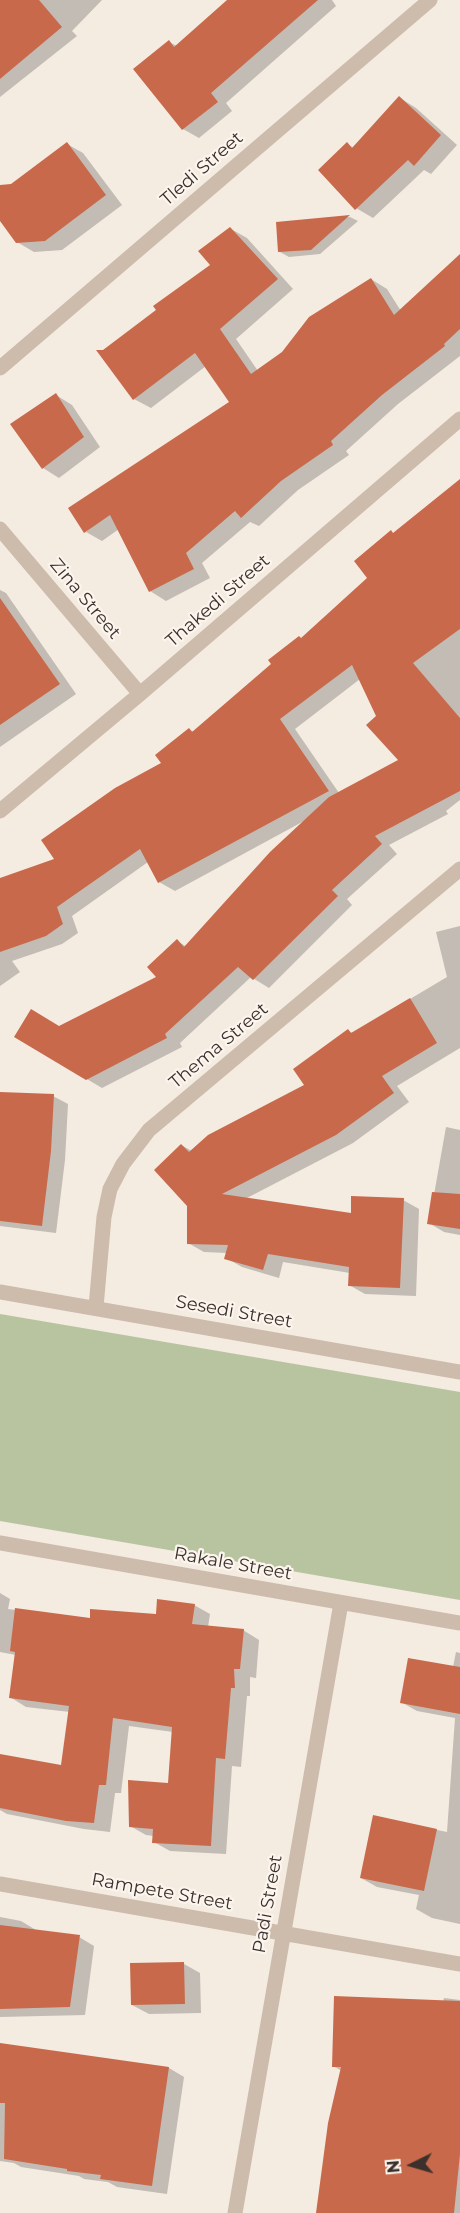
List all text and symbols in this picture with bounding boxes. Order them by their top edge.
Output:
street label: Tledi Street [156,127,248,211]
street label: Thakedi Street [162,550,274,652]
street label: Zina Street [45,554,125,644]
street label: Thema Street [165,998,273,1094]
street label: Sesedi Street [174,1291,294,1333]
street label: Rakale Street [172,1543,294,1585]
street label: Padi Street [249,1853,287,1955]
street label: Rampete Street [90,1869,234,1915]
north arrow [382,2135,442,2195]
text: N [384,2159,404,2174]

